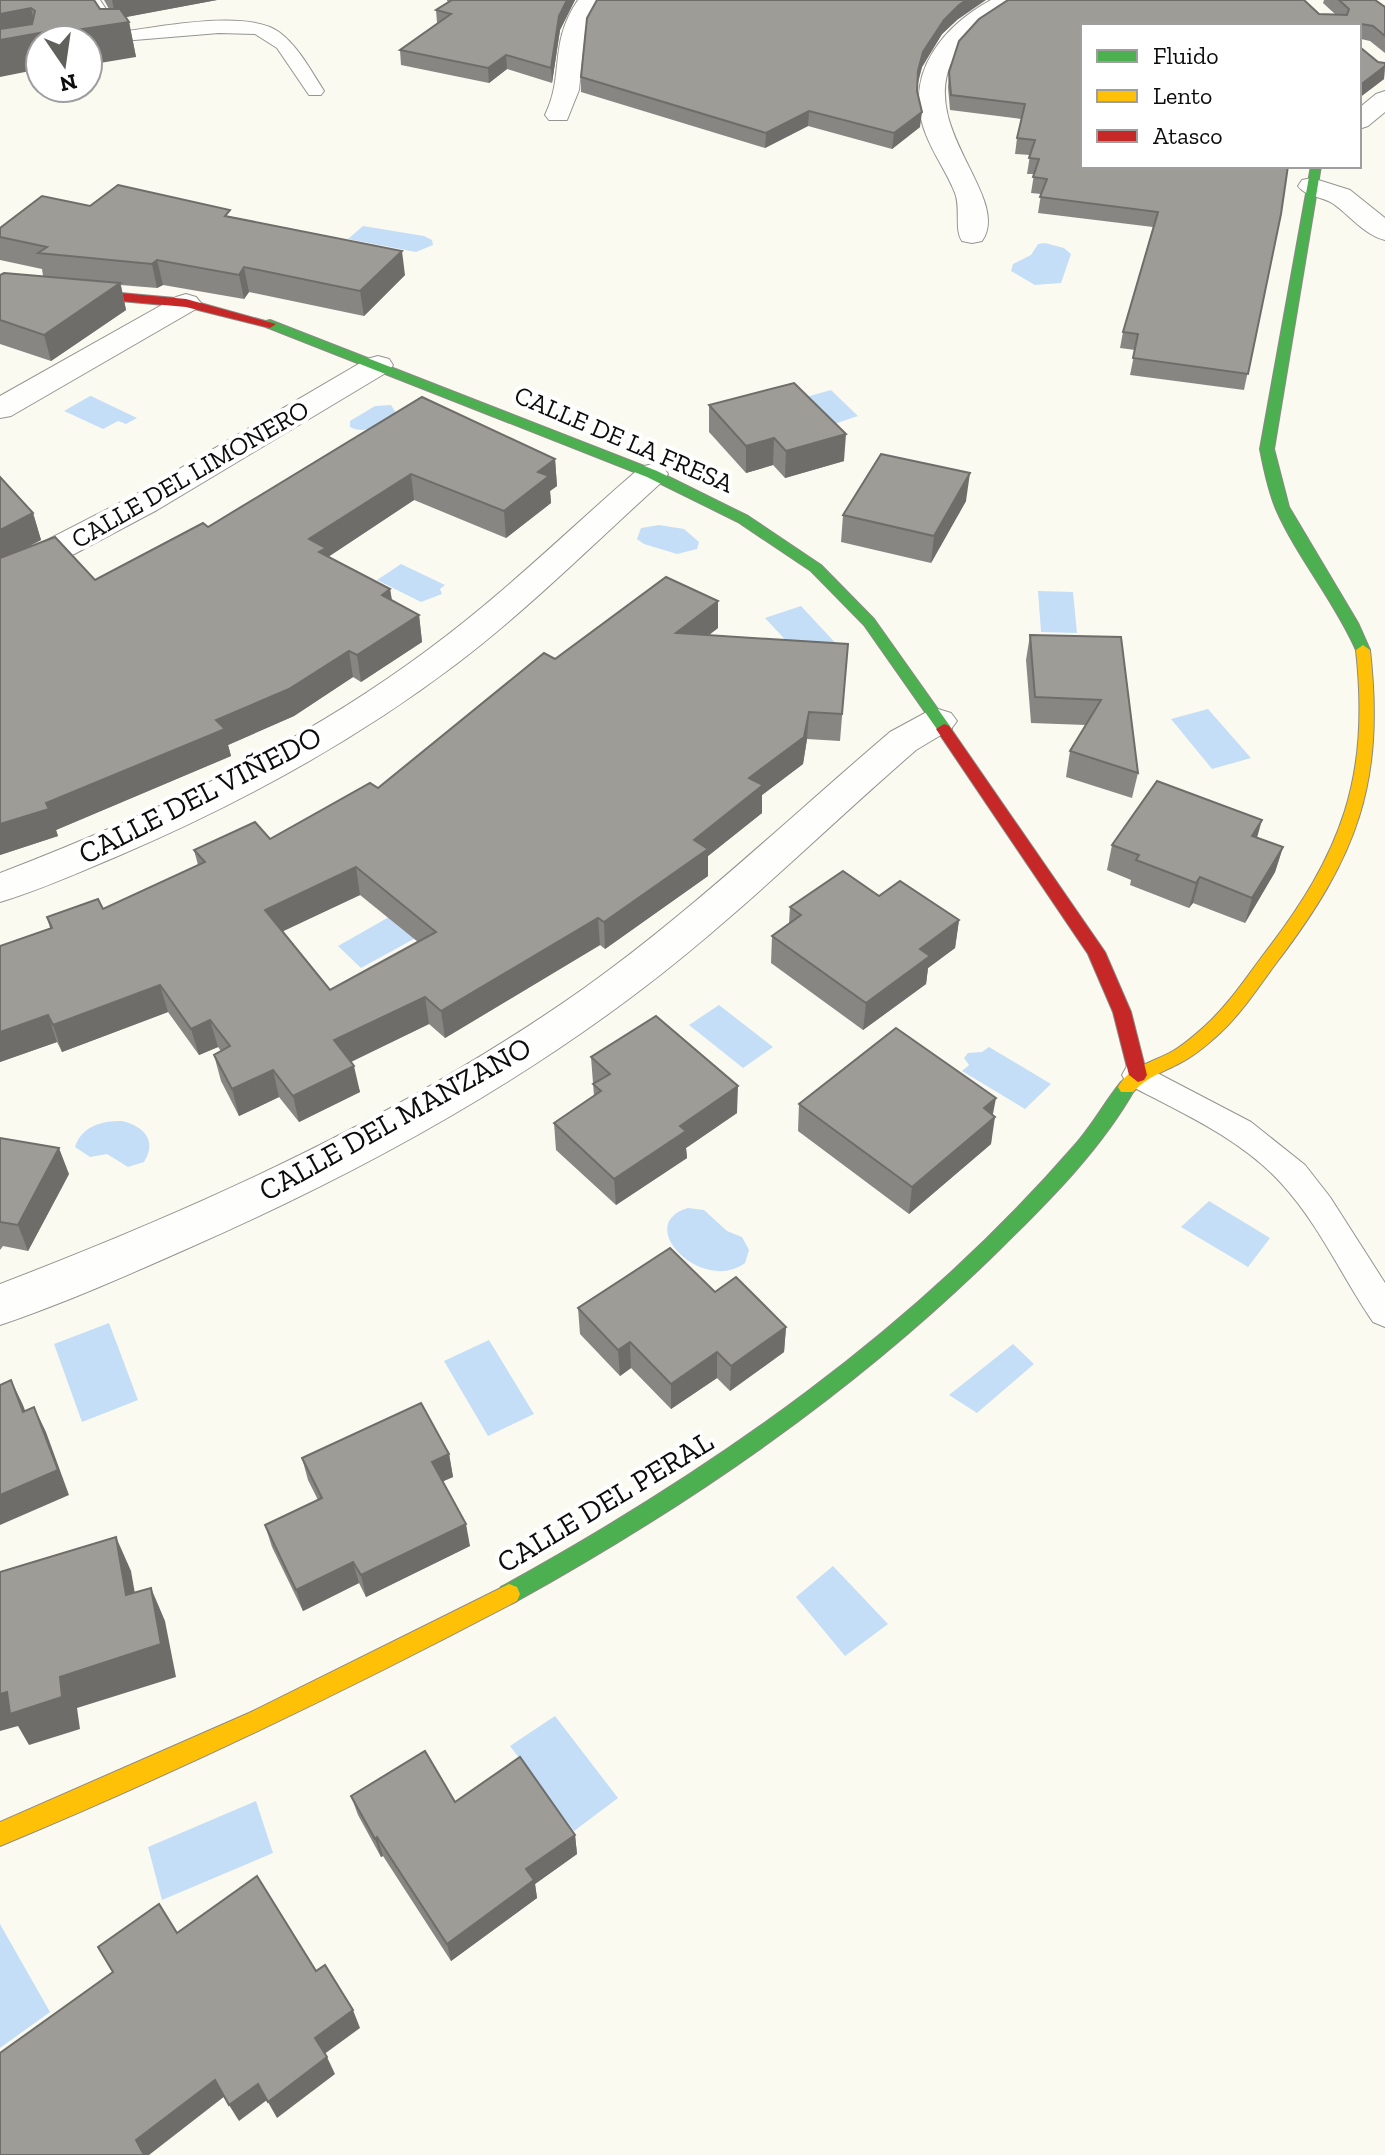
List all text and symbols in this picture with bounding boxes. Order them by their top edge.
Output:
north arrow [24,24,104,104]
legend [1081,24,1361,168]
text: Fluido [1153,41,1218,70]
text: N [57,68,80,98]
text: Lento [1153,81,1212,110]
text: Atasco [1153,121,1223,150]
street label: CALLE DE LA FRESA [510,378,739,500]
street label: CALLE DEL LIMONERO [66,393,314,555]
street label: CALLE DEL VIÑEDO [73,718,327,872]
street label: CALLE DEL MANZANO [253,1029,537,1209]
street label: CALLE DEL PERAL [490,1423,720,1581]

